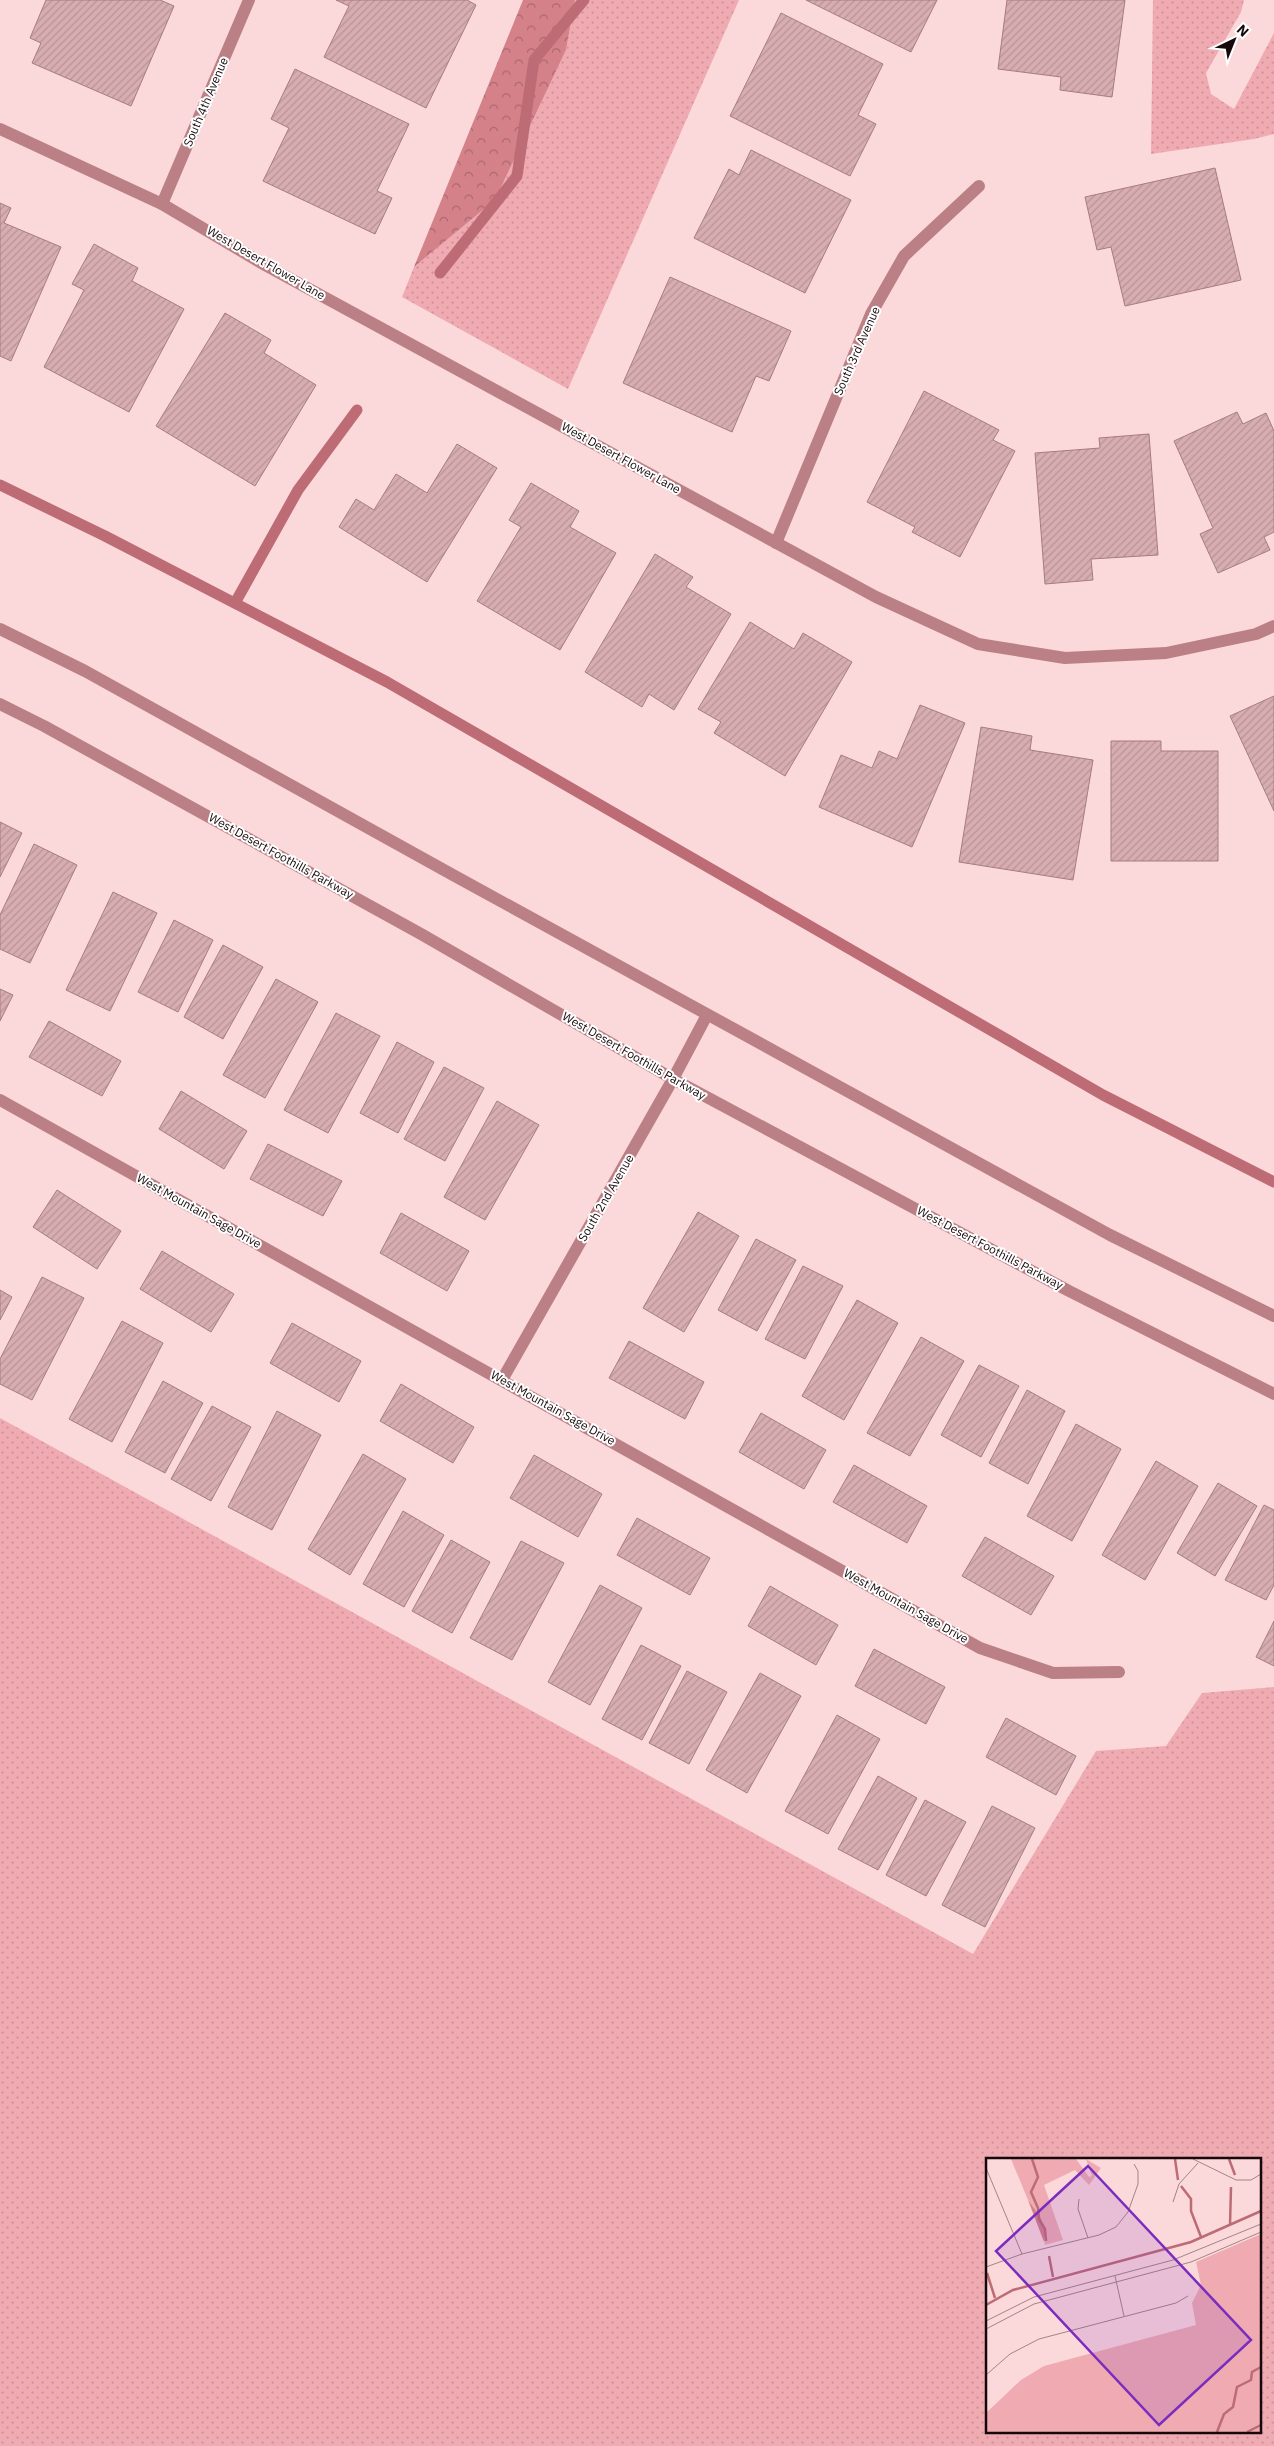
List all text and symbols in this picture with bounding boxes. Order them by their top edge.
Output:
north arrow [1209,15,1259,65]
text: N [1233,20,1253,41]
street label: South 4th Avenue [180,55,231,149]
street label: West Desert Flower Lane [205,223,328,303]
street label: South 3rd Avenue [830,304,883,398]
street label: West Desert Flower Lane [559,419,684,497]
street label: West Desert Foothills Parkway [206,809,356,902]
street label: West Desert Foothills Parkway [560,1008,709,1103]
street label: South 2nd Avenue [575,1151,637,1244]
street label: West Mountain Sage Drive [134,1170,265,1251]
street label: West Desert Foothills Parkway [915,1203,1066,1292]
street label: West Mountain Sage Drive [488,1367,619,1448]
street label: West Mountain Sage Drive [841,1565,972,1646]
inset map [986,2158,1262,2434]

